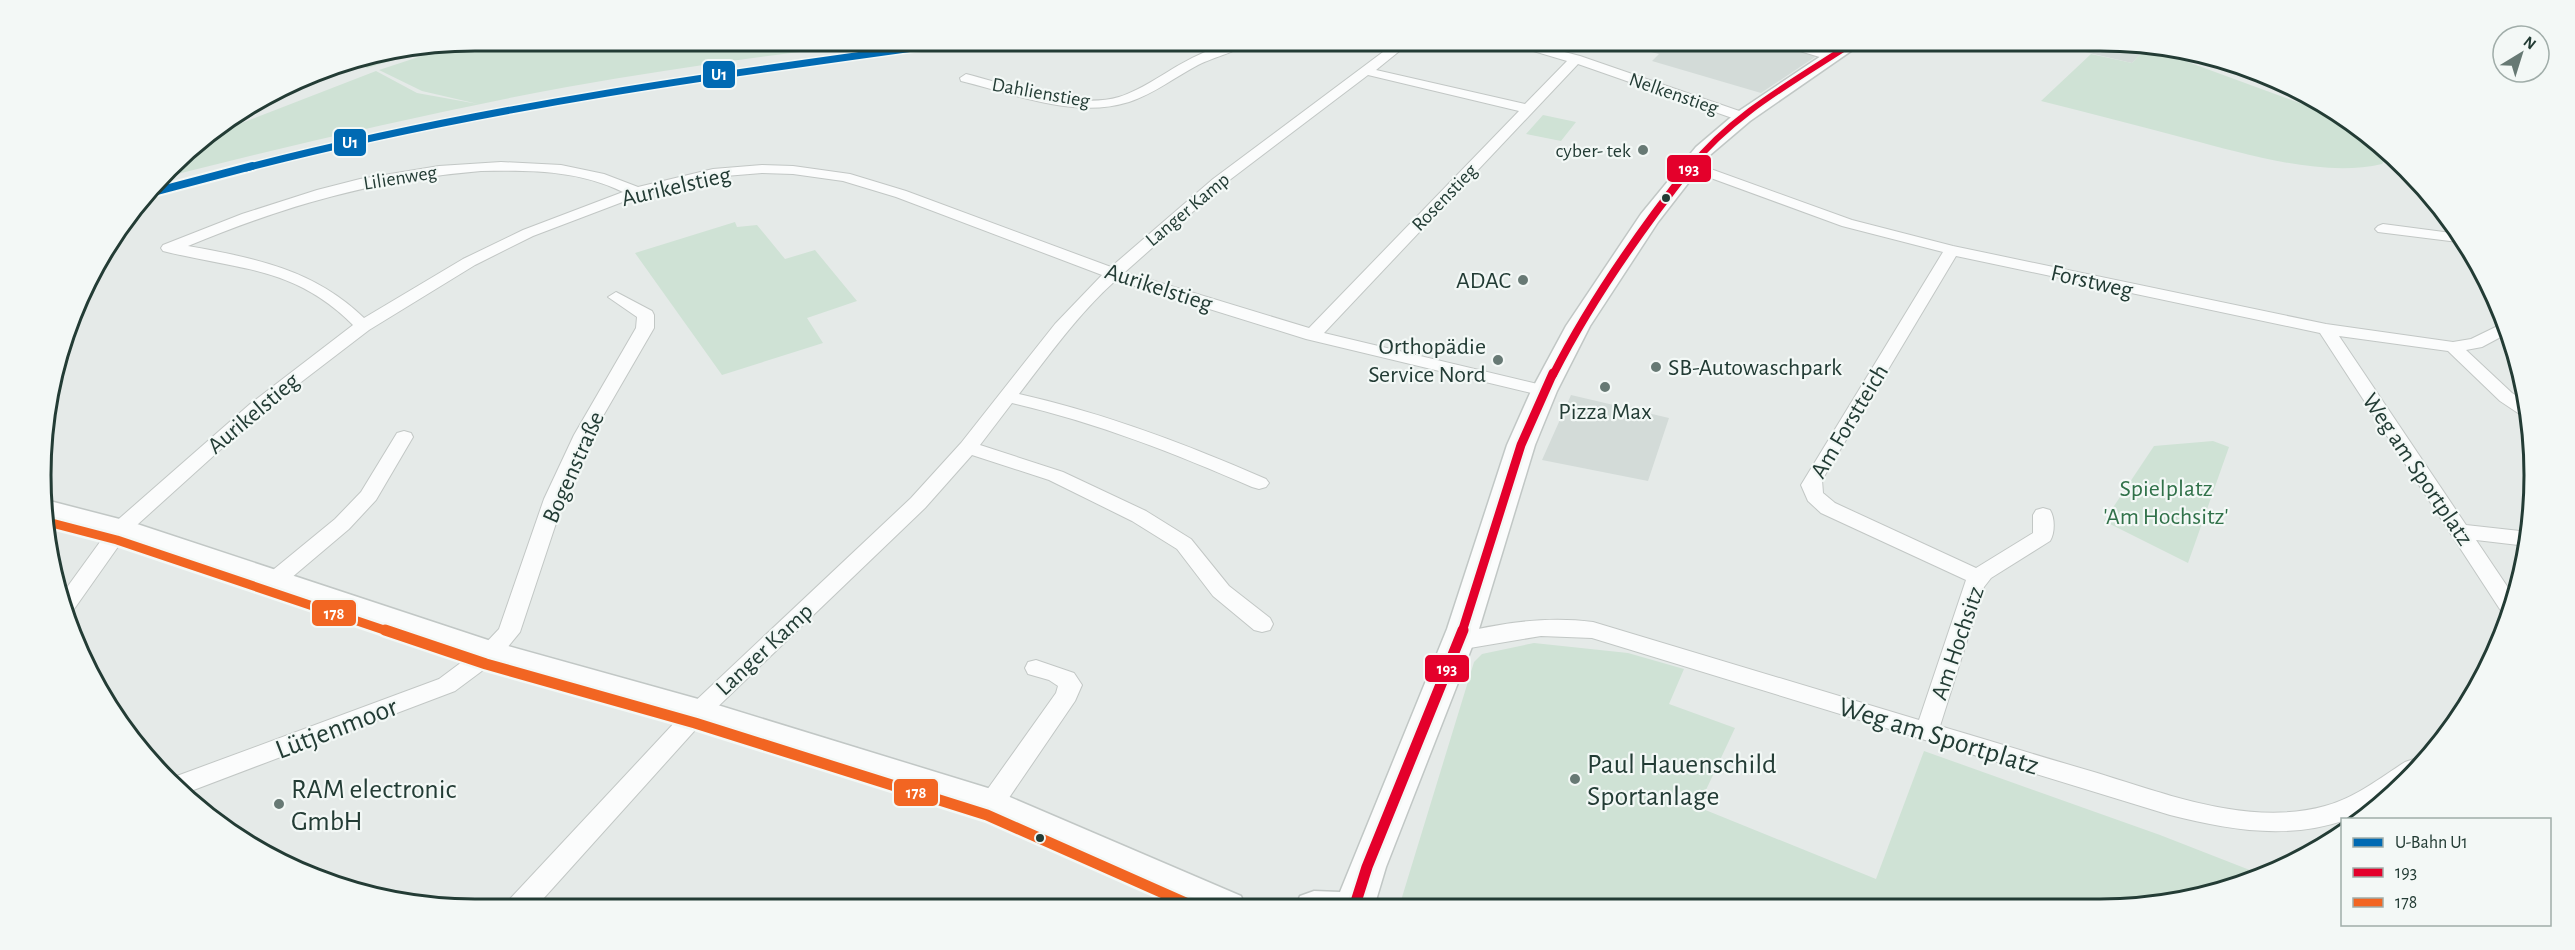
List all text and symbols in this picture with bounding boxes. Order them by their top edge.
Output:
north arrow [2491,24,2551,84]
text: N [2520,33,2539,53]
line badge: U1 [702,60,736,89]
text: U1 [711,67,727,83]
street label: Nelkenstieg [1626,69,1721,119]
street label: Dahlienstieg [990,75,1092,111]
line badge: U1 [333,128,367,157]
text: U1 [342,135,358,151]
place label: cyber- tek [1556,141,1631,161]
marker: cyber- tek [1636,143,1650,157]
line badge: 193 [1666,154,1712,183]
street label: Rosenstieg [1408,160,1481,235]
text: 193 [1679,161,1699,177]
street label: Lilienweg [362,162,439,194]
street label: Aurikelstieg [619,163,733,211]
street label: Langer Kamp [1142,169,1233,250]
unlabelled marker [1660,192,1672,204]
street label: Aurikelstieg [1102,259,1216,317]
street label: Forstweg [2048,261,2136,303]
place label: ADAC [1456,269,1511,293]
marker: ADAC [1516,273,1530,287]
place label: Orthopädie Service Nord [1368,335,1486,387]
marker: Orthopädie Service Nord [1491,353,1505,367]
place label: SB-Autowaschpark [1668,356,1842,380]
marker: SB-Autowaschpark [1649,360,1663,374]
street label: Am Forstteich [1807,360,1893,483]
street label: Aurikelstieg [203,369,304,459]
marker: Pizza Max [1598,380,1612,394]
street label: Weg am Sportplatz [2357,389,2477,550]
place label: Pizza Max [1558,400,1652,424]
street label: Bogenstraße [539,408,609,527]
park label: Spielplatz 'Am Hochsitz' [2104,477,2229,529]
street label: Am Hochsitz [1927,583,1989,703]
line badge: 178 [311,599,357,627]
street label: Langer Kamp [712,599,818,700]
text: 178 [324,606,344,622]
line badge: 193 [1424,654,1470,683]
text: 193 [1437,661,1457,677]
street label: Lütjenmoor [272,693,401,765]
street label: Weg am Sportplatz [1835,693,2042,781]
place label: Paul Hauenschild Sportanlage [1587,751,1777,811]
marker: Paul Hauenschild Sportanlage [1568,772,1582,786]
place label: RAM electronic GmbH [291,776,457,836]
line badge: 178 [893,778,939,807]
text: 178 [906,785,926,801]
marker: RAM electronic GmbH [272,797,286,811]
legend [2341,818,2551,926]
unlabelled marker [1034,832,1046,844]
text: U-Bahn U1 [2395,834,2468,852]
text: 193 [2395,864,2417,882]
text: 178 [2395,894,2417,912]

